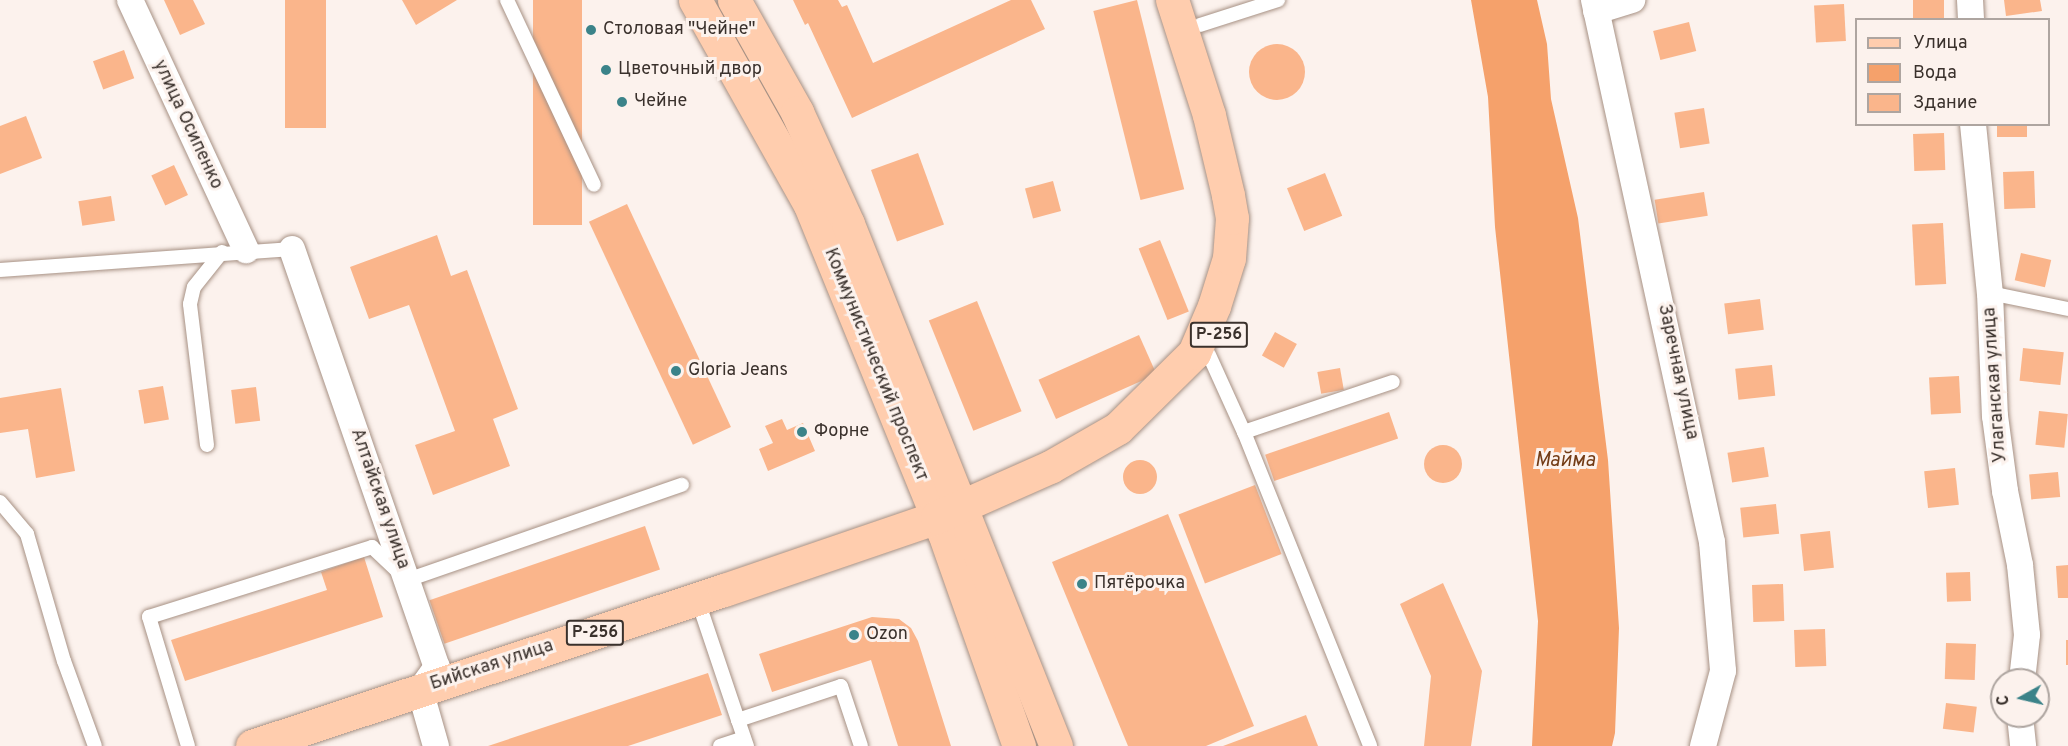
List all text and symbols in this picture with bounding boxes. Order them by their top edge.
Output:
legend [1855,18,2050,126]
place label: Столовая "Чейне" [603,19,756,41]
marker: Столовая "Чейне" [584,23,598,37]
text: Улица [1913,32,1967,55]
street label: улица Осипенко [148,57,226,193]
place label: Цветочный двор [618,59,762,81]
text: Вода [1913,62,1957,85]
marker: Цветочный двор [599,63,613,77]
place label: Чейне [634,91,687,113]
text: Здание [1913,92,1977,115]
marker: Чейне [615,95,629,109]
street label: Коммунистический проспект [818,245,932,485]
street label: Заречная улица [1652,302,1702,442]
street label: Улаганская улица [1980,307,2012,463]
road number: Р-256 [1189,322,1249,348]
place label: Gloria Jeans [688,360,788,382]
marker: Gloria Jeans [669,364,683,378]
place label: Форне [814,421,869,443]
marker: Форне [795,425,809,439]
street label: Алтайская улица [345,426,413,572]
water label: Майма [1535,449,1595,473]
place label: Пятёрочка [1094,573,1185,595]
marker: Пятёрочка [1075,577,1089,591]
road number: Р-256 [565,620,625,646]
place label: Ozon [866,624,908,646]
marker: Ozon [847,628,861,642]
street label: Бийская улица [428,636,556,696]
north arrow [1990,668,2050,728]
text: С [1994,694,2015,707]

